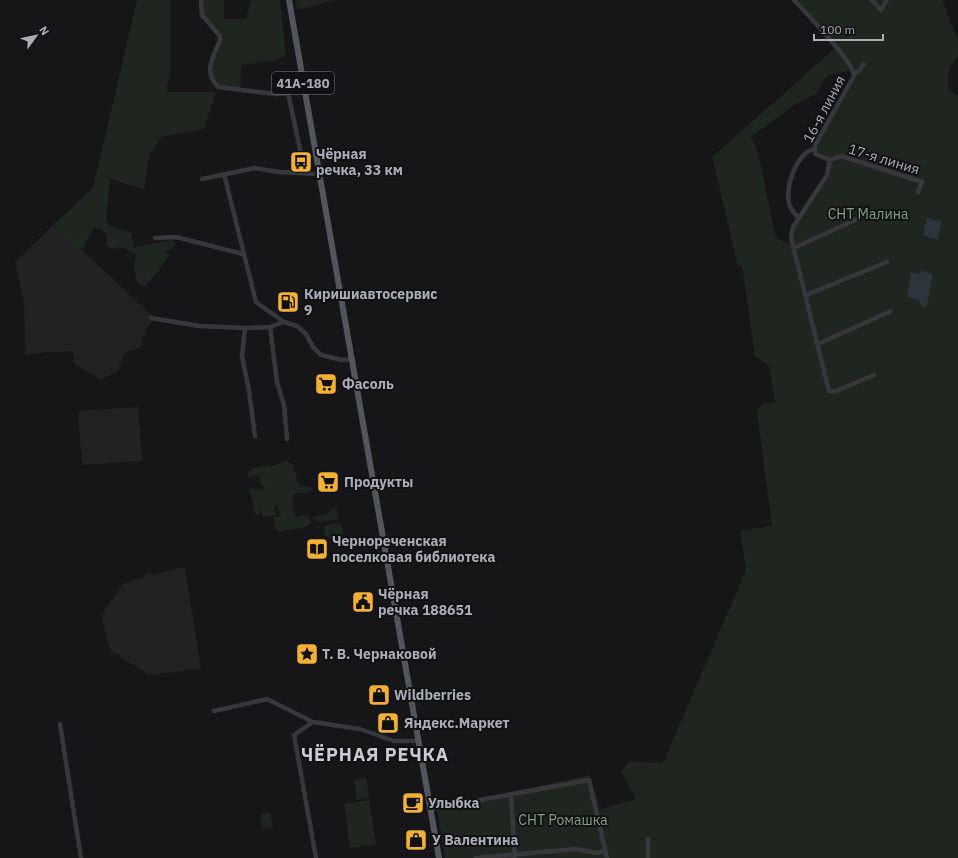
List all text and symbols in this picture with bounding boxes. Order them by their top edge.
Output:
north arrow [16,16,56,56]
scale bar [814,16,883,42]
text: 100 m [820,22,855,37]
text: N [36,23,52,38]
road number: 41А-180 [272,72,334,94]
street label: 16-я линия [799,72,849,146]
street label: 17-я линия [846,140,922,178]
place label: Чёрная речка, 33 км [316,145,403,179]
bus stop icon: Чёрная речка, 33 км [288,149,314,175]
park label: СНТ Малина [828,205,909,223]
place label: Киришиавтосервис 9 [304,285,438,319]
fuel station icon: Киришиавтосервис 9 [275,289,301,315]
supermarket icon: Фасоль [313,371,339,397]
place label: Фасоль [342,375,394,393]
supermarket icon: Продукты [315,469,341,495]
place label: Продукты [344,473,413,491]
place label: Чернореченская поселковая библиотека [332,532,495,566]
library icon: Чернореченская поселковая библиотека [304,536,330,562]
place label: Чёрная речка 188651 [378,585,473,619]
public building icon: Чёрная речка 188651 [350,589,376,615]
place icon: Т. В. Чернаковой [294,641,320,667]
place label: Т. В. Чернаковой [322,645,437,663]
shop icon: Wildberries [366,682,392,708]
place label: Wildberries [394,686,471,704]
shop icon: Яндекс.Маркет [375,710,401,736]
place label: Яндекс.Маркет [404,714,510,732]
district label: ЧЁРНАЯ РЕЧКА [301,743,449,766]
cafe icon: Улыбка [400,790,426,816]
place label: Улыбка [428,794,480,812]
park label: СНТ Ромашка [518,811,608,829]
shop icon: У Валентина [403,827,429,853]
place label: У Валентина [432,831,518,849]

